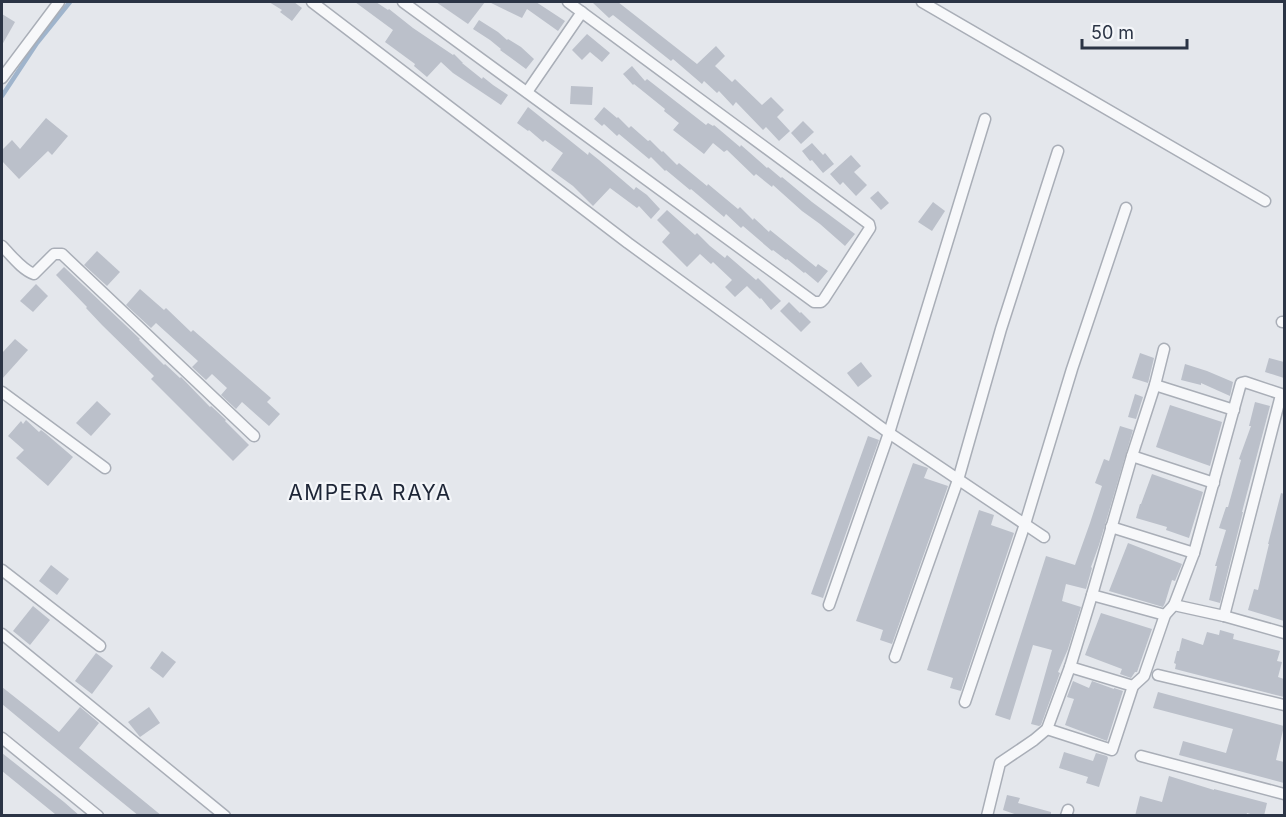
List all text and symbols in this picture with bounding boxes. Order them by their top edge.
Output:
scale bar [1082,12,1187,50]
text: 50 m [1091,22,1134,43]
district label: AMPERA RAYA [288,480,452,505]

